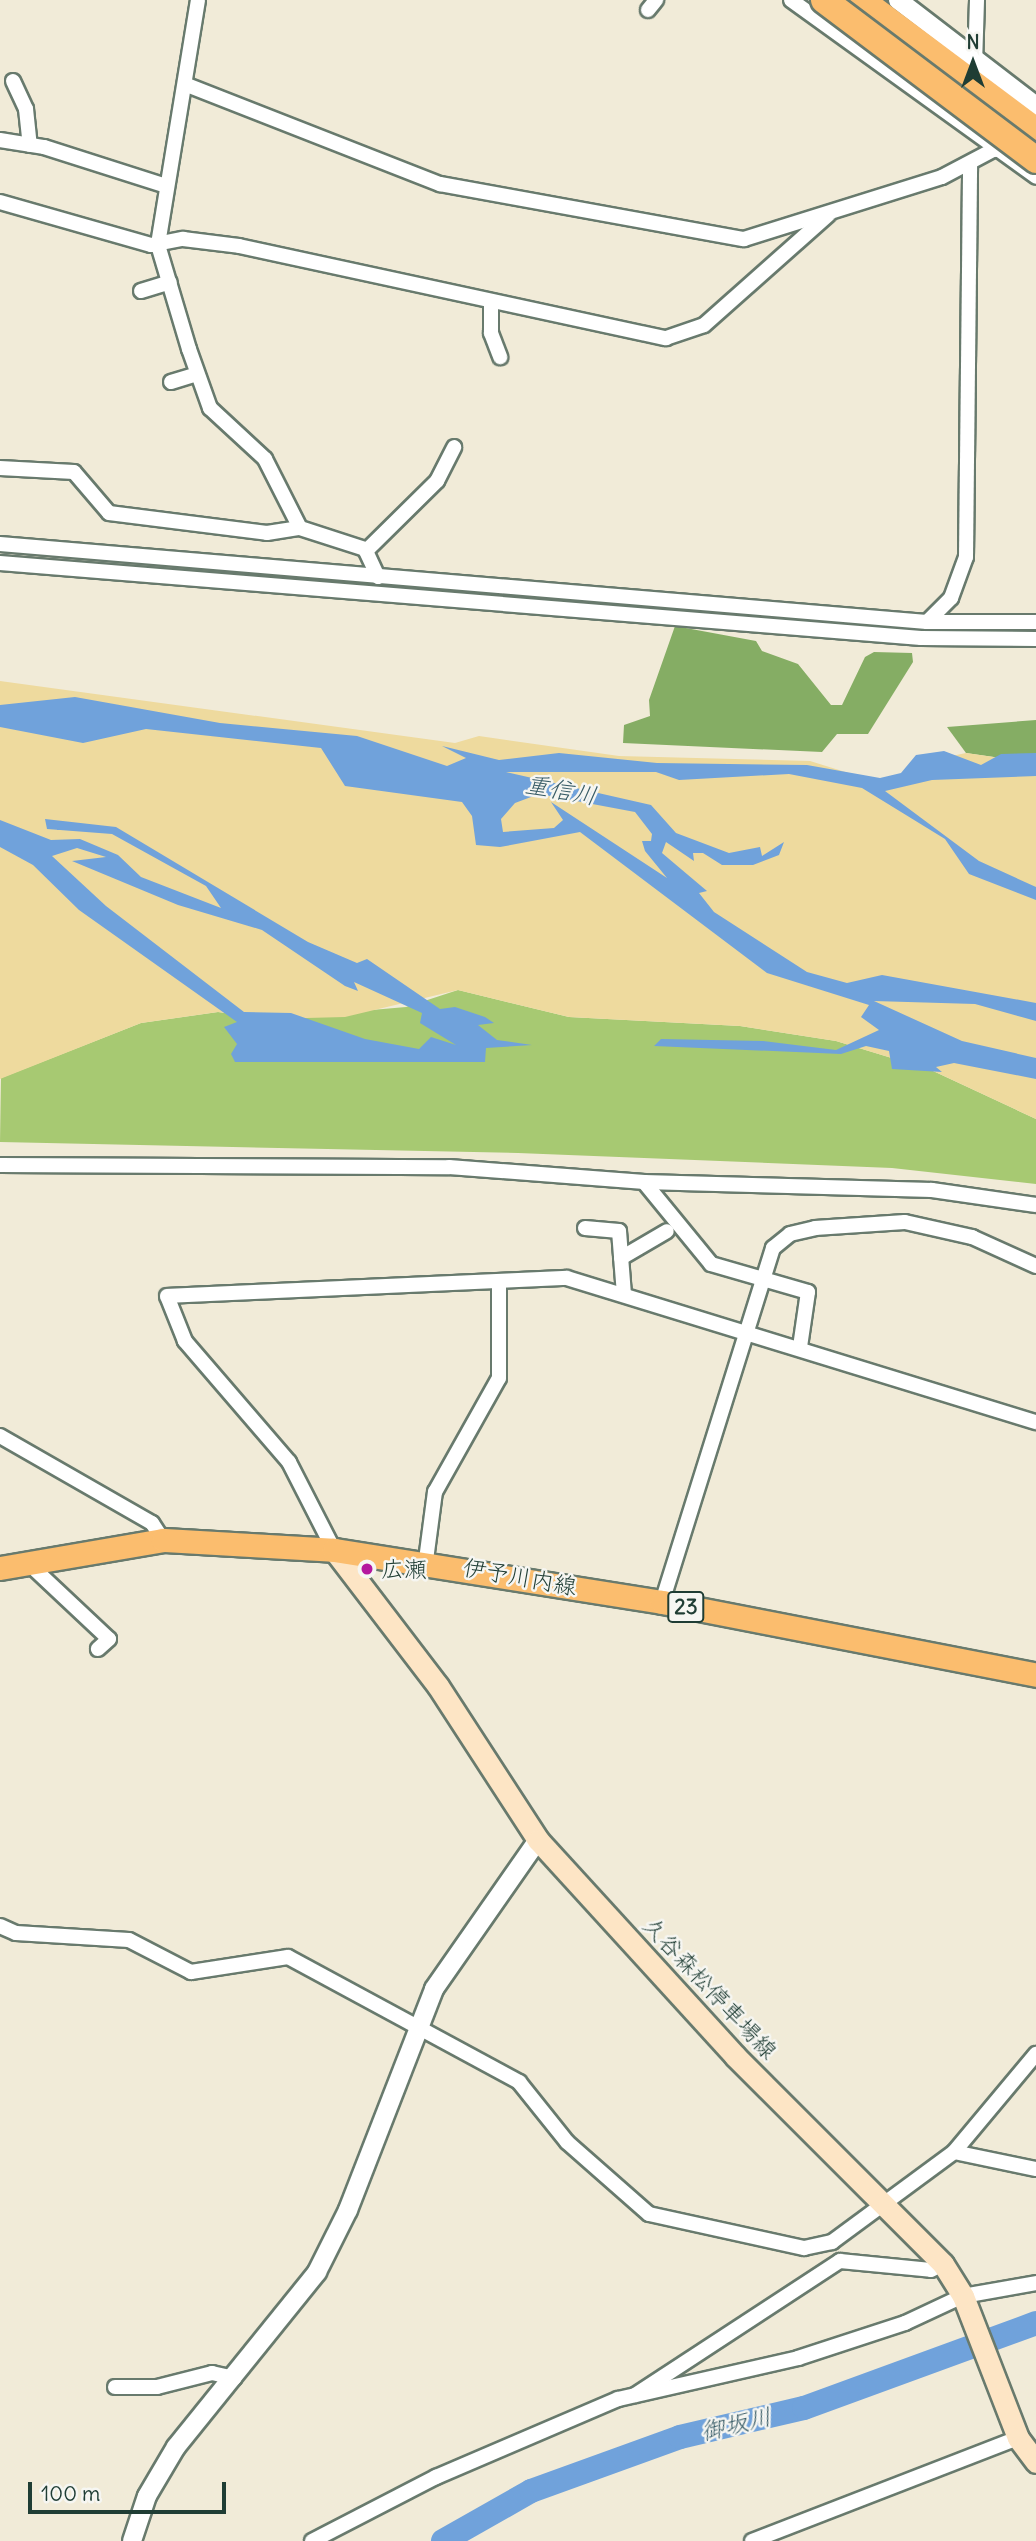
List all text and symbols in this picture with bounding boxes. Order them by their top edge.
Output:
north arrow [938,28,1008,98]
text: N [966,30,980,54]
water label: 重信川 [523,770,599,810]
street label: 伊予川内線 [461,1553,579,1601]
place label: 広瀬 [381,1555,427,1583]
marker: 広瀬 [359,1561,375,1577]
road number: 23 [667,1590,705,1624]
street label: 久谷森松停車場線 [637,1911,783,2065]
water label: 御坂川 [698,2402,774,2446]
scale bar [32,2468,229,2512]
text: 100 m [41,2480,100,2507]

